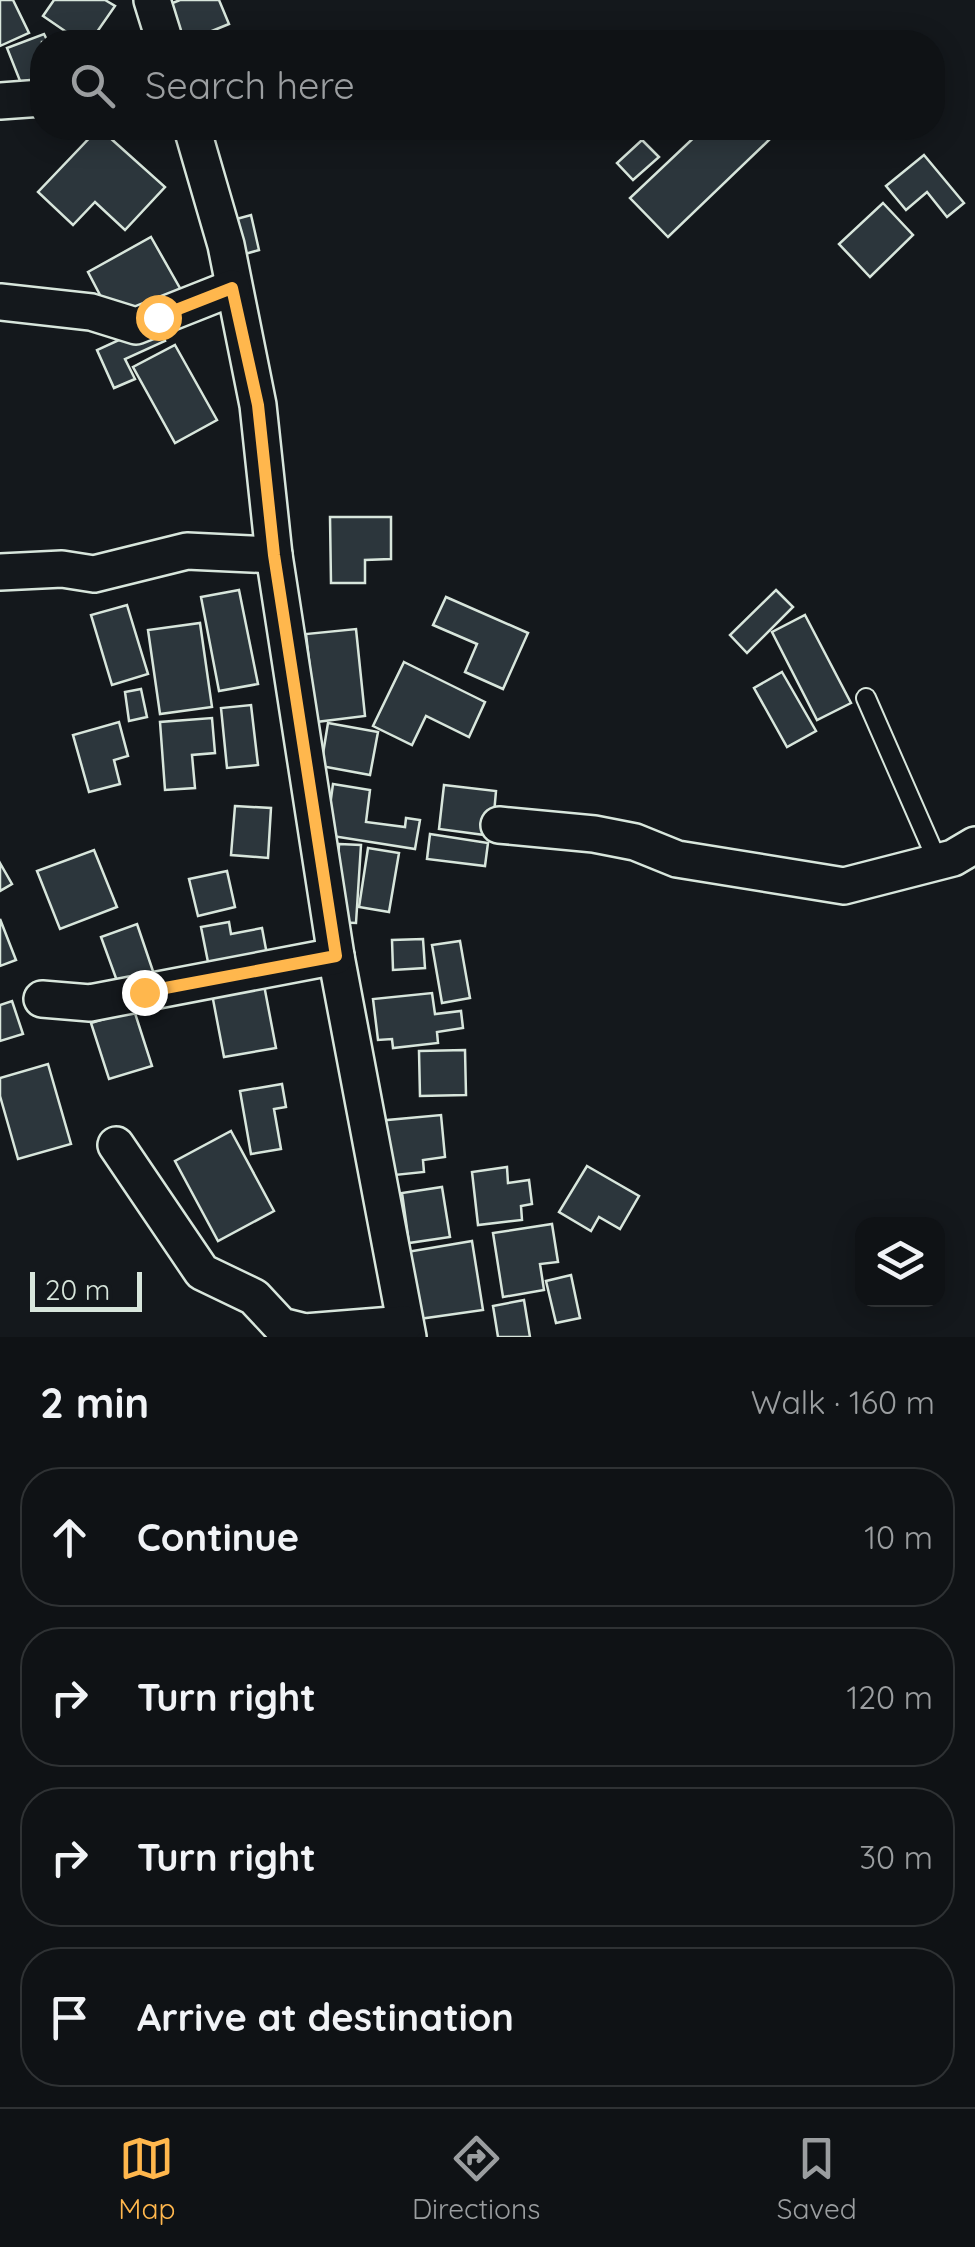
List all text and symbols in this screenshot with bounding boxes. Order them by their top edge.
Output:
search box [30,30,945,140]
icon: search [65,58,120,113]
text: Search here [145,61,355,109]
route start [136,295,182,341]
route end [122,970,168,1016]
map controls [855,1217,945,1307]
button: layers [855,1217,945,1307]
scale bar [30,1267,142,1312]
text: 20 m [45,1272,110,1307]
text: 2 min [40,1376,149,1429]
text: Walk · 160 m [751,1382,935,1422]
icon: ahead [42,1510,97,1565]
text: Continue [137,1513,299,1561]
text: 10 m [864,1517,933,1557]
icon: right [42,1670,97,1725]
text: Turn right [137,1673,316,1721]
text: 120 m [846,1677,933,1717]
icon: right [42,1830,97,1885]
text: Turn right [137,1833,316,1881]
text: 30 m [859,1837,933,1877]
icon: arrive [42,1990,97,2045]
text: Arrive at destination [137,1993,514,2041]
tab: Map [118,2131,175,2226]
tab: Directions [412,2131,540,2226]
tab: Saved [777,2131,857,2226]

